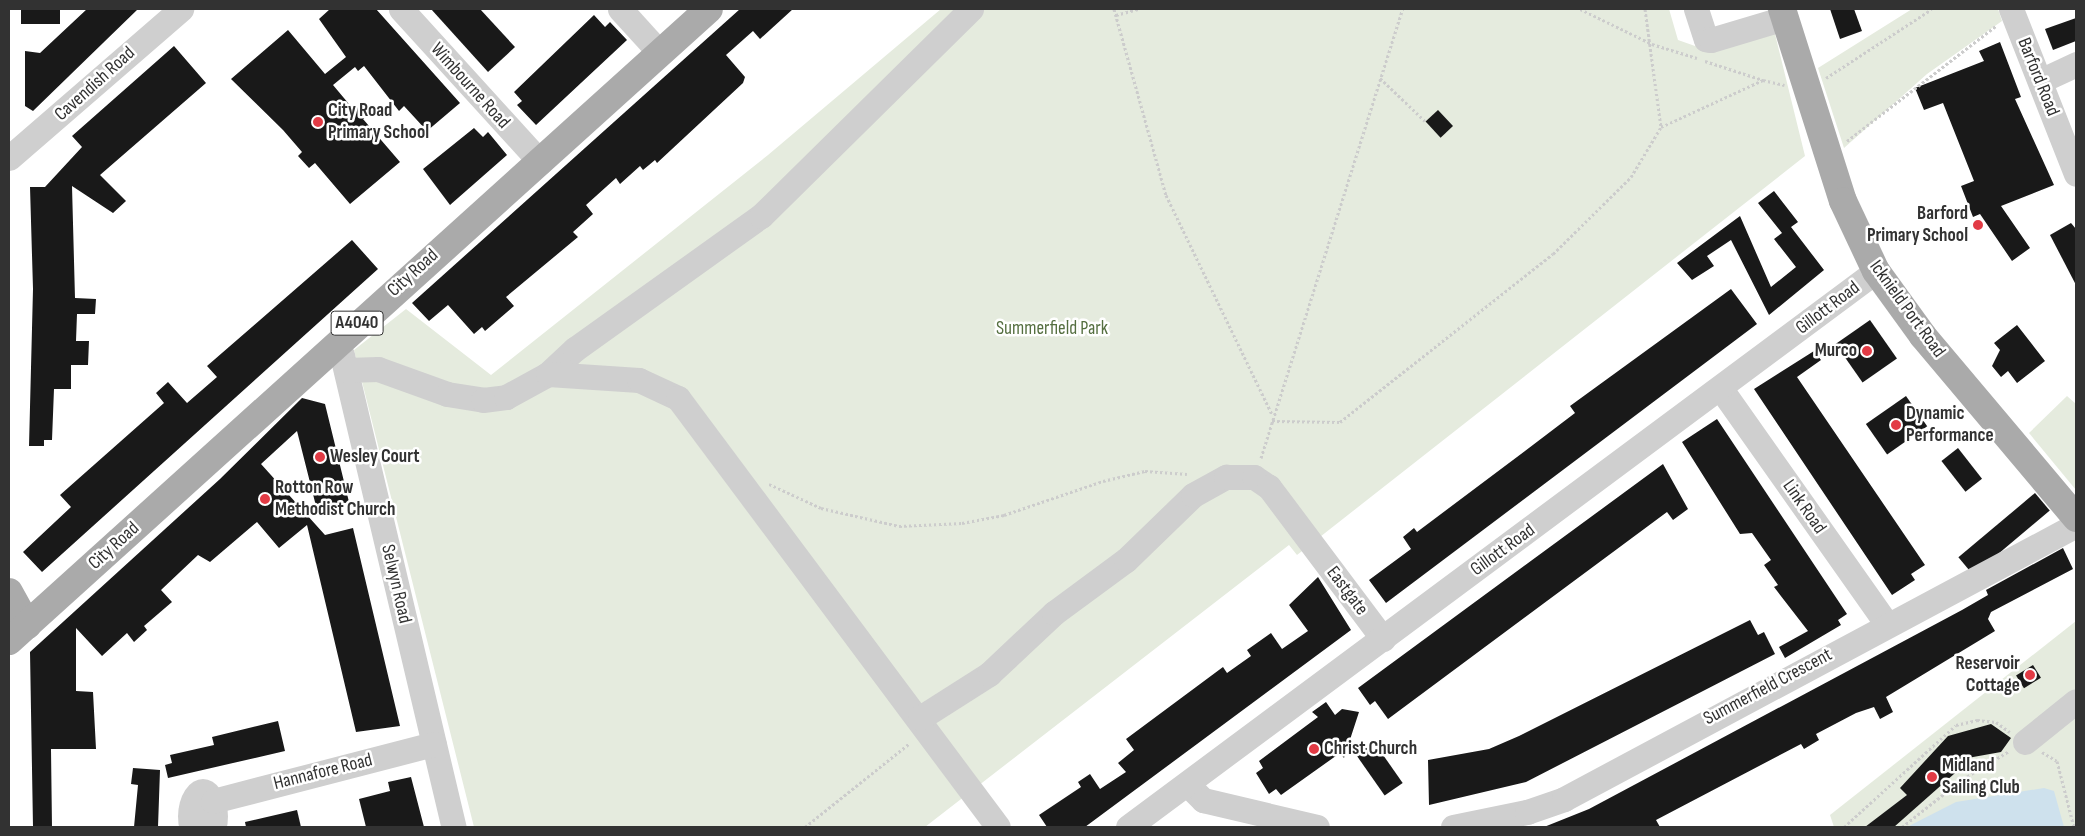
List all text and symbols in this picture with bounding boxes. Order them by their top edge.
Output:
street label: Barford Road [2012,35,2064,119]
street label: Wimbourne Road [425,38,515,134]
street label: Cavendish Road [50,42,140,126]
place label: City Road Primary School [328,100,429,144]
marker: City Road Primary School [312,116,324,128]
place label: Barford Primary School [1867,203,1968,247]
marker: Barford Primary School [1972,219,1984,231]
street label: City Road [383,244,443,302]
street label: Icknield Port Road [1864,256,1950,362]
street label: Gillott Road [1791,277,1865,339]
road number: A4040 [330,307,384,338]
park label: Summerfield Park [996,318,1108,340]
place label: Murco [1815,340,1857,362]
marker: Murco [1861,345,1873,357]
place label: Dynamic Performance [1906,403,1994,447]
marker: Dynamic Performance [1890,419,1902,431]
place label: Wesley Court [330,446,420,468]
marker: Wesley Court [314,451,326,463]
street label: Link Road [1777,476,1831,538]
place label: Rotton Row Methodist Church [275,477,395,521]
marker: Rotton Row Methodist Church [259,493,271,505]
street label: City Road [84,517,144,575]
street label: Gillott Road [1466,519,1540,581]
street label: Selwyn Road [376,542,416,626]
street label: Eastgate [1321,562,1373,620]
street label: Summerfield Crescent [1700,644,1836,730]
place label: Reservoir Cottage [1955,653,2020,697]
marker: Reservoir Cottage [2024,669,2036,681]
place label: Christ Church [1324,738,1417,760]
marker: Christ Church [1308,743,1320,755]
street label: Hannafore Road [271,749,375,795]
place label: Midland Sailing Club [1942,755,2020,799]
marker: Midland Sailing Club [1926,771,1938,783]

